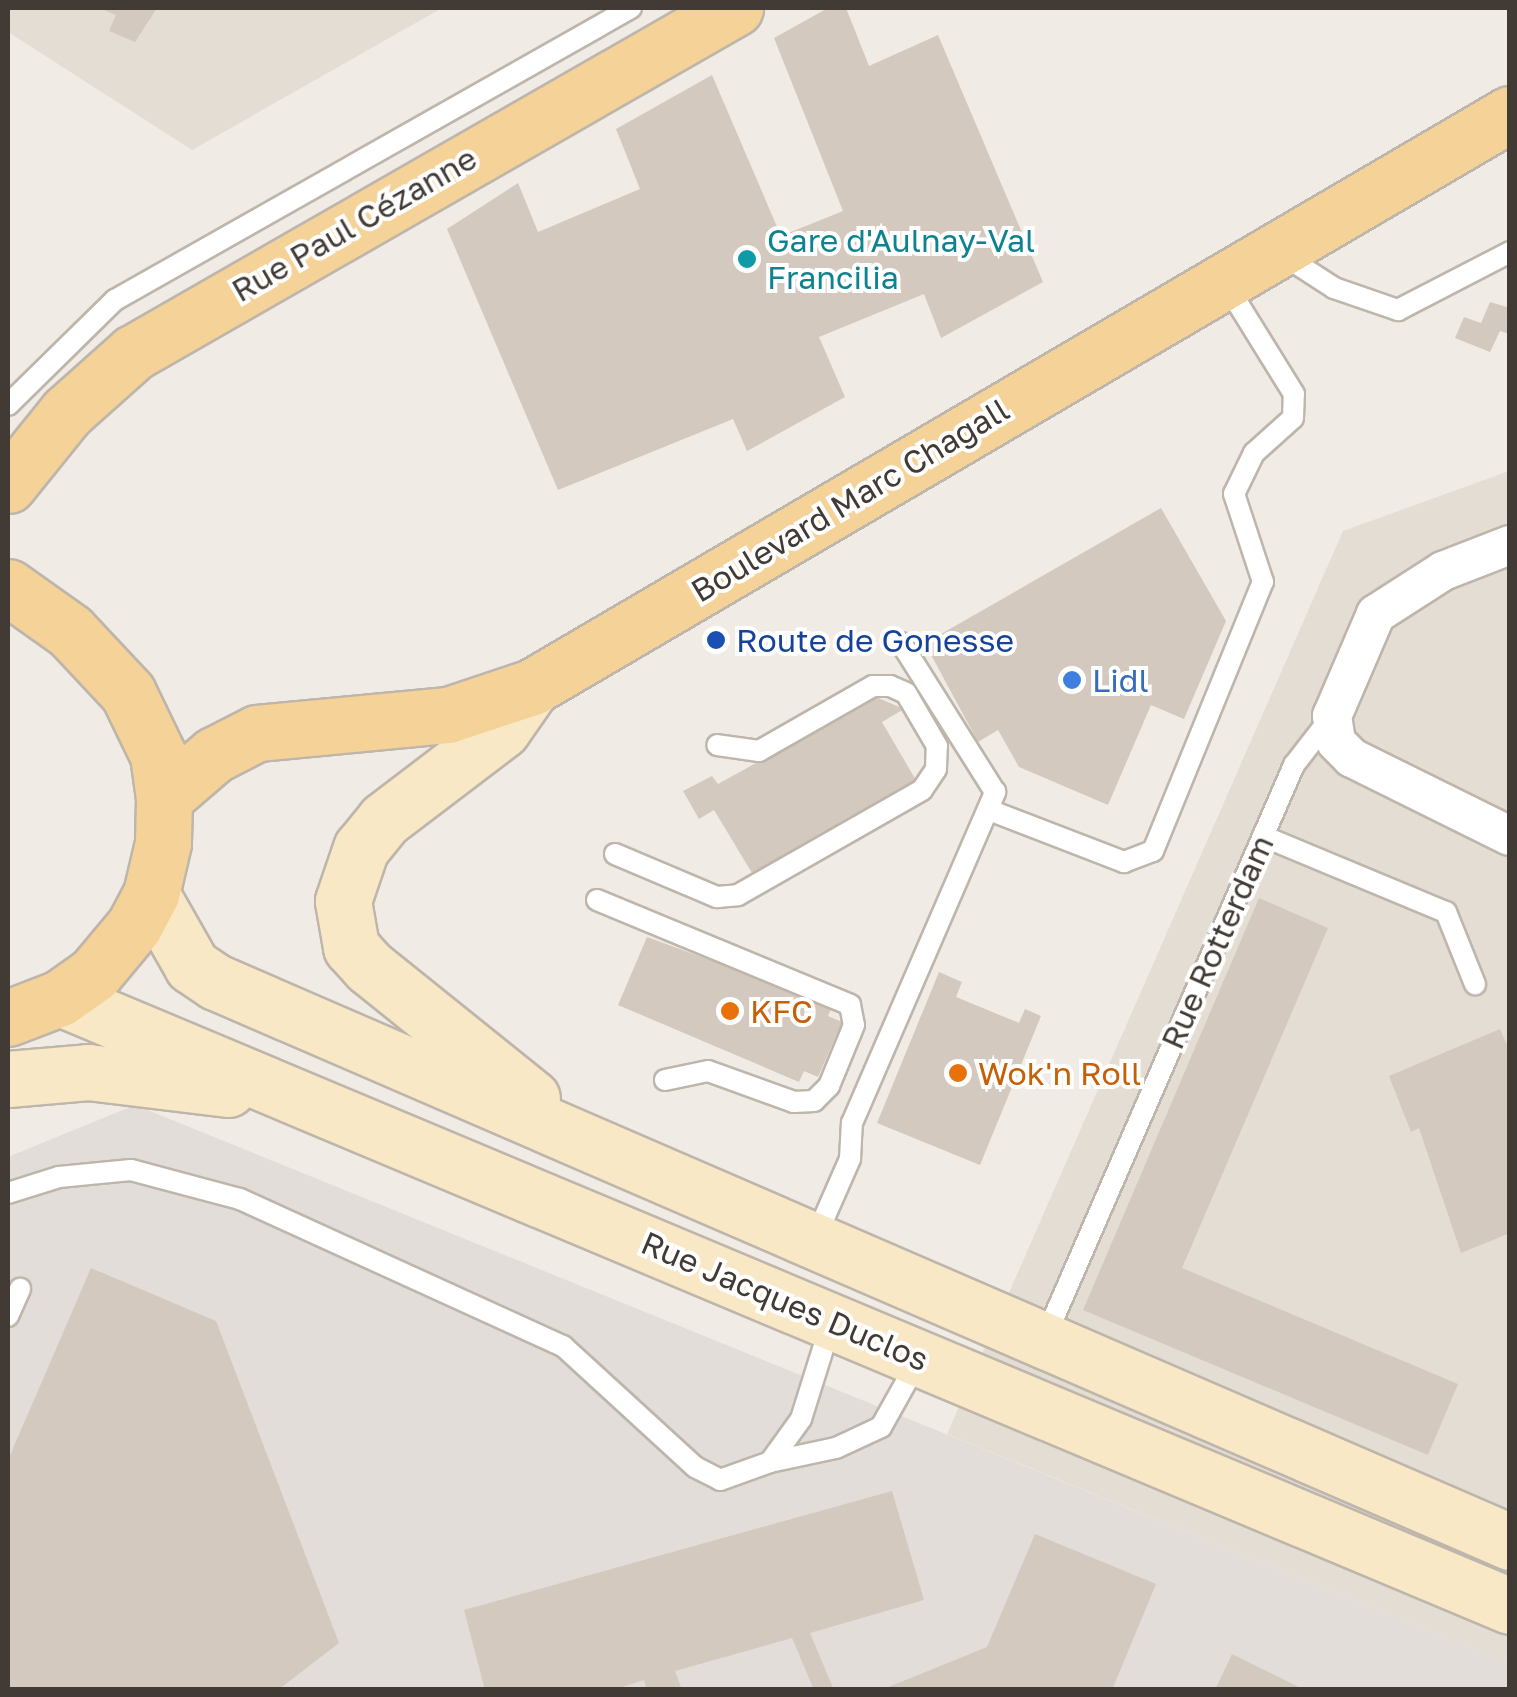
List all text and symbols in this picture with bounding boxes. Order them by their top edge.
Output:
street label: Rue Paul Cézanne [225,138,483,310]
place label: Gare d'Aulnay-Val Francilia [767,222,1035,297]
marker: Gare d'Aulnay-Val Francilia [736,248,758,270]
street label: Boulevard Marc Chagall [684,390,1016,610]
place label: Route de Gonesse [736,621,1014,659]
marker: Route de Gonesse [705,629,727,651]
place label: Lidl [1092,661,1149,699]
marker: Lidl [1061,669,1083,691]
street label: Rue Rotterdam [1153,829,1281,1055]
place label: KFC [750,992,813,1030]
marker: KFC [719,1000,741,1022]
place label: Wok'n Roll [978,1054,1141,1092]
marker: Wok'n Roll [947,1062,969,1084]
street label: Rue Jacques Duclos [636,1223,934,1379]

